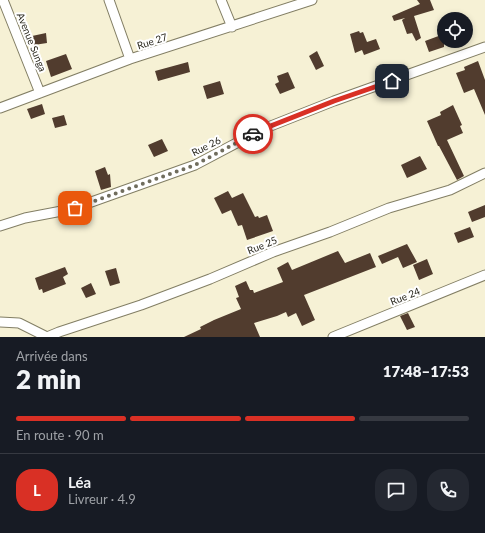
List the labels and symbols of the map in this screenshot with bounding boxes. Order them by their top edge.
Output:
street label: Avenue Sunga [15,11,49,73]
street label: Rue 27 [135,30,169,52]
pin [375,64,409,98]
courier [233,114,273,154]
street label: Rue 26 [189,134,223,158]
pin [58,191,92,225]
street label: Rue 25 [245,234,279,256]
street label: Rue 24 [388,285,422,307]

